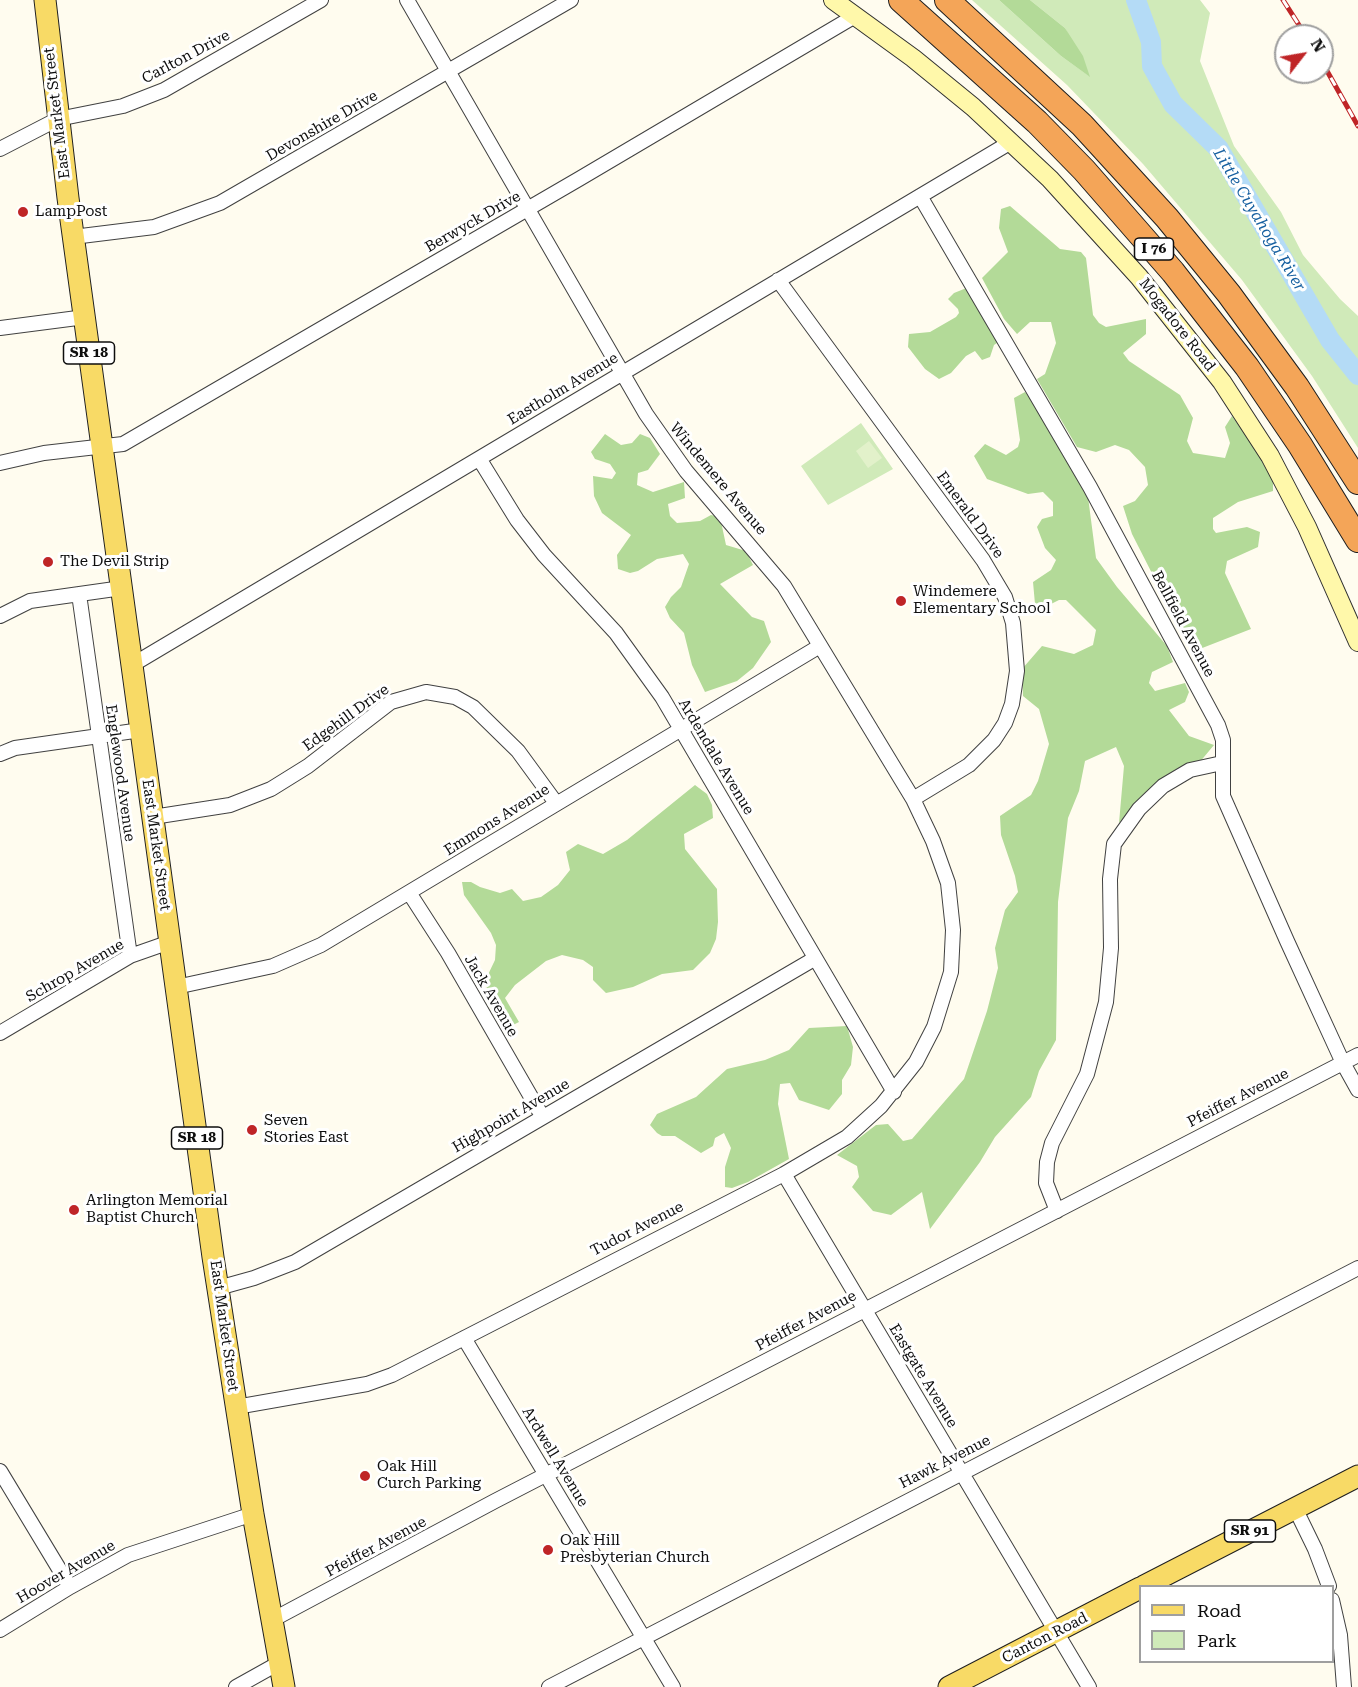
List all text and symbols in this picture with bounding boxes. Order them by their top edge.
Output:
north arrow [1274,24,1334,84]
street label: Carlton Drive [139,26,233,88]
text: N [1307,35,1329,56]
street label: East Market Street [40,46,74,180]
street label: Devonshire Drive [263,87,381,165]
water label: Little Cuyahoga River [1209,145,1309,295]
street label: Berwyck Drive [422,187,524,257]
place label: LampPost [35,203,107,221]
marker: LampPost [16,205,30,219]
road number: I 76 [1134,238,1174,260]
street label: Mogadore Road [1135,275,1219,375]
road number: SR 18 [64,342,115,364]
street label: Eastholm Avenue [505,349,621,429]
street label: Windemere Avenue [666,419,770,539]
street label: Emerald Drive [932,468,1008,562]
place label: The Devil Strip [60,553,169,571]
marker: The Devil Strip [41,555,55,569]
street label: Bellfield Avenue [1147,568,1219,680]
place label: Windemere Elementary School [913,583,1051,618]
marker: Windemere Elementary School [894,594,908,608]
street label: Edgehill Drive [299,681,393,755]
street label: Ardendale Avenue [674,696,758,818]
street label: Englewood Avenue [101,703,139,843]
street label: East Market Street [138,778,174,912]
street label: Emmons Avenue [441,780,553,860]
street label: Schrop Avenue [23,936,127,1006]
street label: Jack Avenue [460,952,522,1040]
street label: Pfeiffer Avenue [1184,1065,1292,1131]
street label: Highpoint Avenue [449,1075,573,1157]
place label: Seven Stories East [264,1112,349,1147]
marker: Seven Stories East [245,1123,259,1137]
road number: SR 18 [172,1127,222,1149]
place label: Arlington Memorial Baptist Church [86,1192,228,1227]
street label: Tudor Avenue [588,1198,686,1260]
marker: Arlington Memorial Baptist Church [67,1203,81,1217]
street label: East Market Street [206,1259,242,1393]
street label: Pfeiffer Avenue [753,1287,859,1355]
street label: Eastgate Avenue [885,1321,961,1431]
street label: Ardwell Avenue [518,1404,592,1510]
street label: Hawk Avenue [897,1431,993,1493]
place label: Oak Hill Curch Parking [377,1458,481,1493]
marker: Oak Hill Curch Parking [358,1469,372,1483]
street label: Pfeiffer Avenue [323,1513,429,1581]
road number: SR 91 [1224,1520,1276,1542]
place label: Oak Hill Presbyterian Church [560,1532,710,1567]
street label: Hoover Avenue [14,1537,118,1607]
marker: Oak Hill Presbyterian Church [541,1543,555,1557]
legend [1139,1585,1334,1663]
text: Road [1197,1600,1241,1621]
street label: Canton Road [999,1609,1091,1667]
text: Park [1197,1630,1237,1651]

